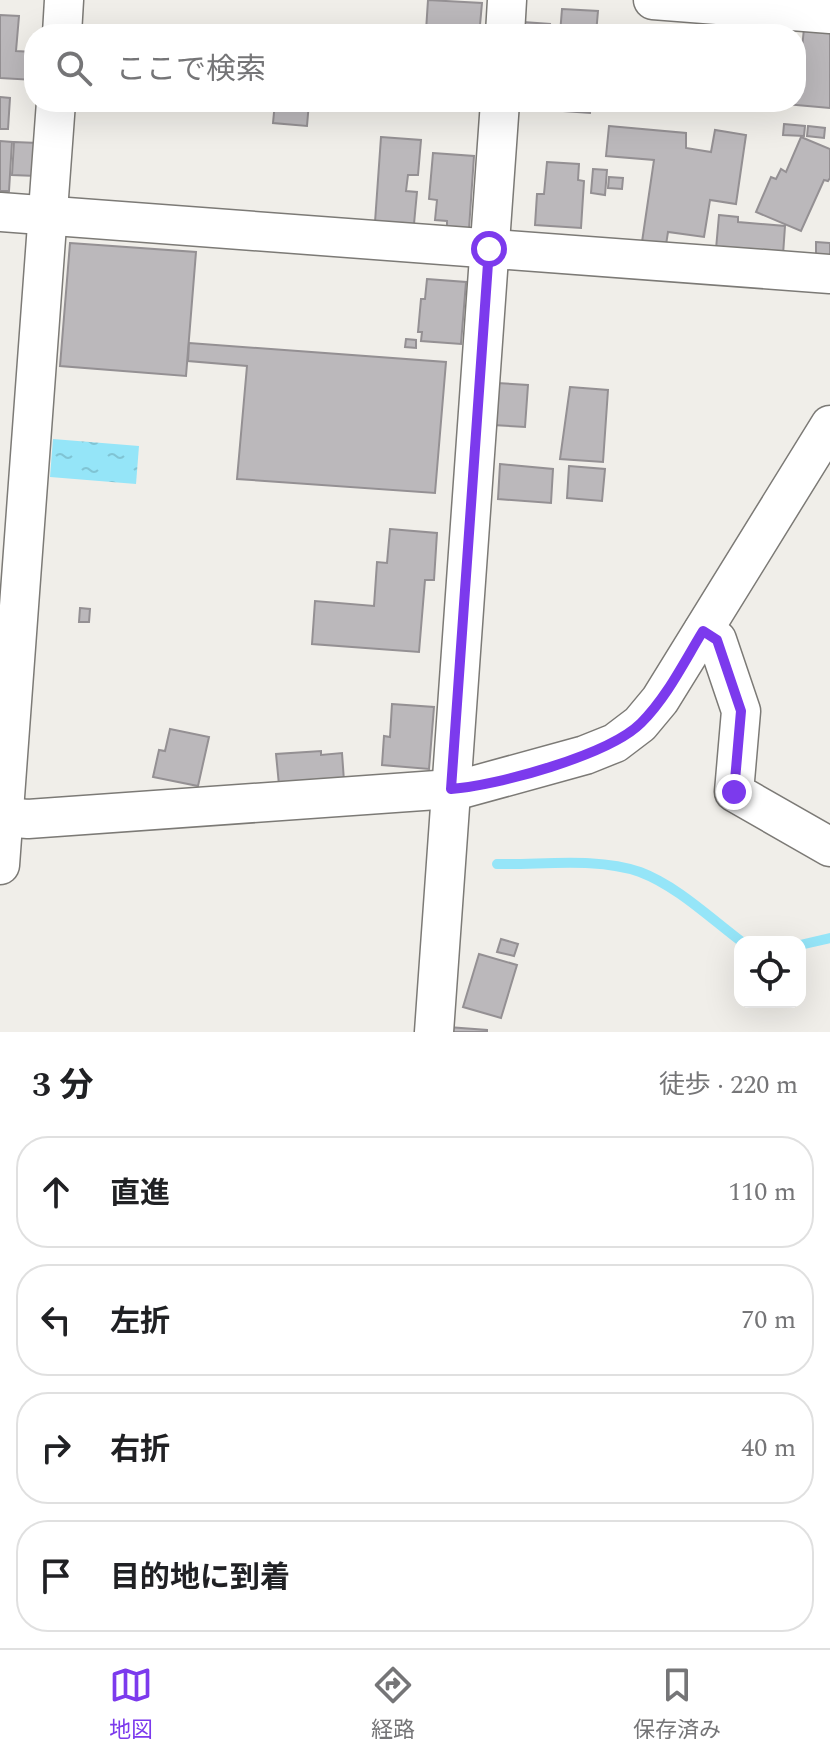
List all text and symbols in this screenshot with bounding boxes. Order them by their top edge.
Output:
search box [24,24,806,112]
icon: search [52,46,96,90]
text: ここで検索 [116,47,266,93]
route start [471,231,507,267]
route end [716,774,752,810]
map controls [734,936,806,1008]
button: locate [734,936,806,1008]
text: 3 分 [32,1060,94,1112]
text: 徒歩 · 220 m [659,1065,798,1105]
icon: ahead [34,1170,78,1214]
text: 直進 [110,1171,170,1217]
text: 110 m [728,1172,796,1212]
icon: left [34,1298,78,1342]
text: 左折 [110,1299,170,1345]
text: 70 m [741,1300,796,1340]
icon: right [34,1426,78,1470]
text: 右折 [110,1427,170,1473]
text: 40 m [741,1428,796,1468]
icon: arrive [34,1554,78,1598]
text: 目的地に到着 [110,1555,290,1601]
tab: 地図 [109,1663,153,1747]
tab: 経路 [371,1663,415,1747]
tab: 保存済み [633,1663,721,1747]

